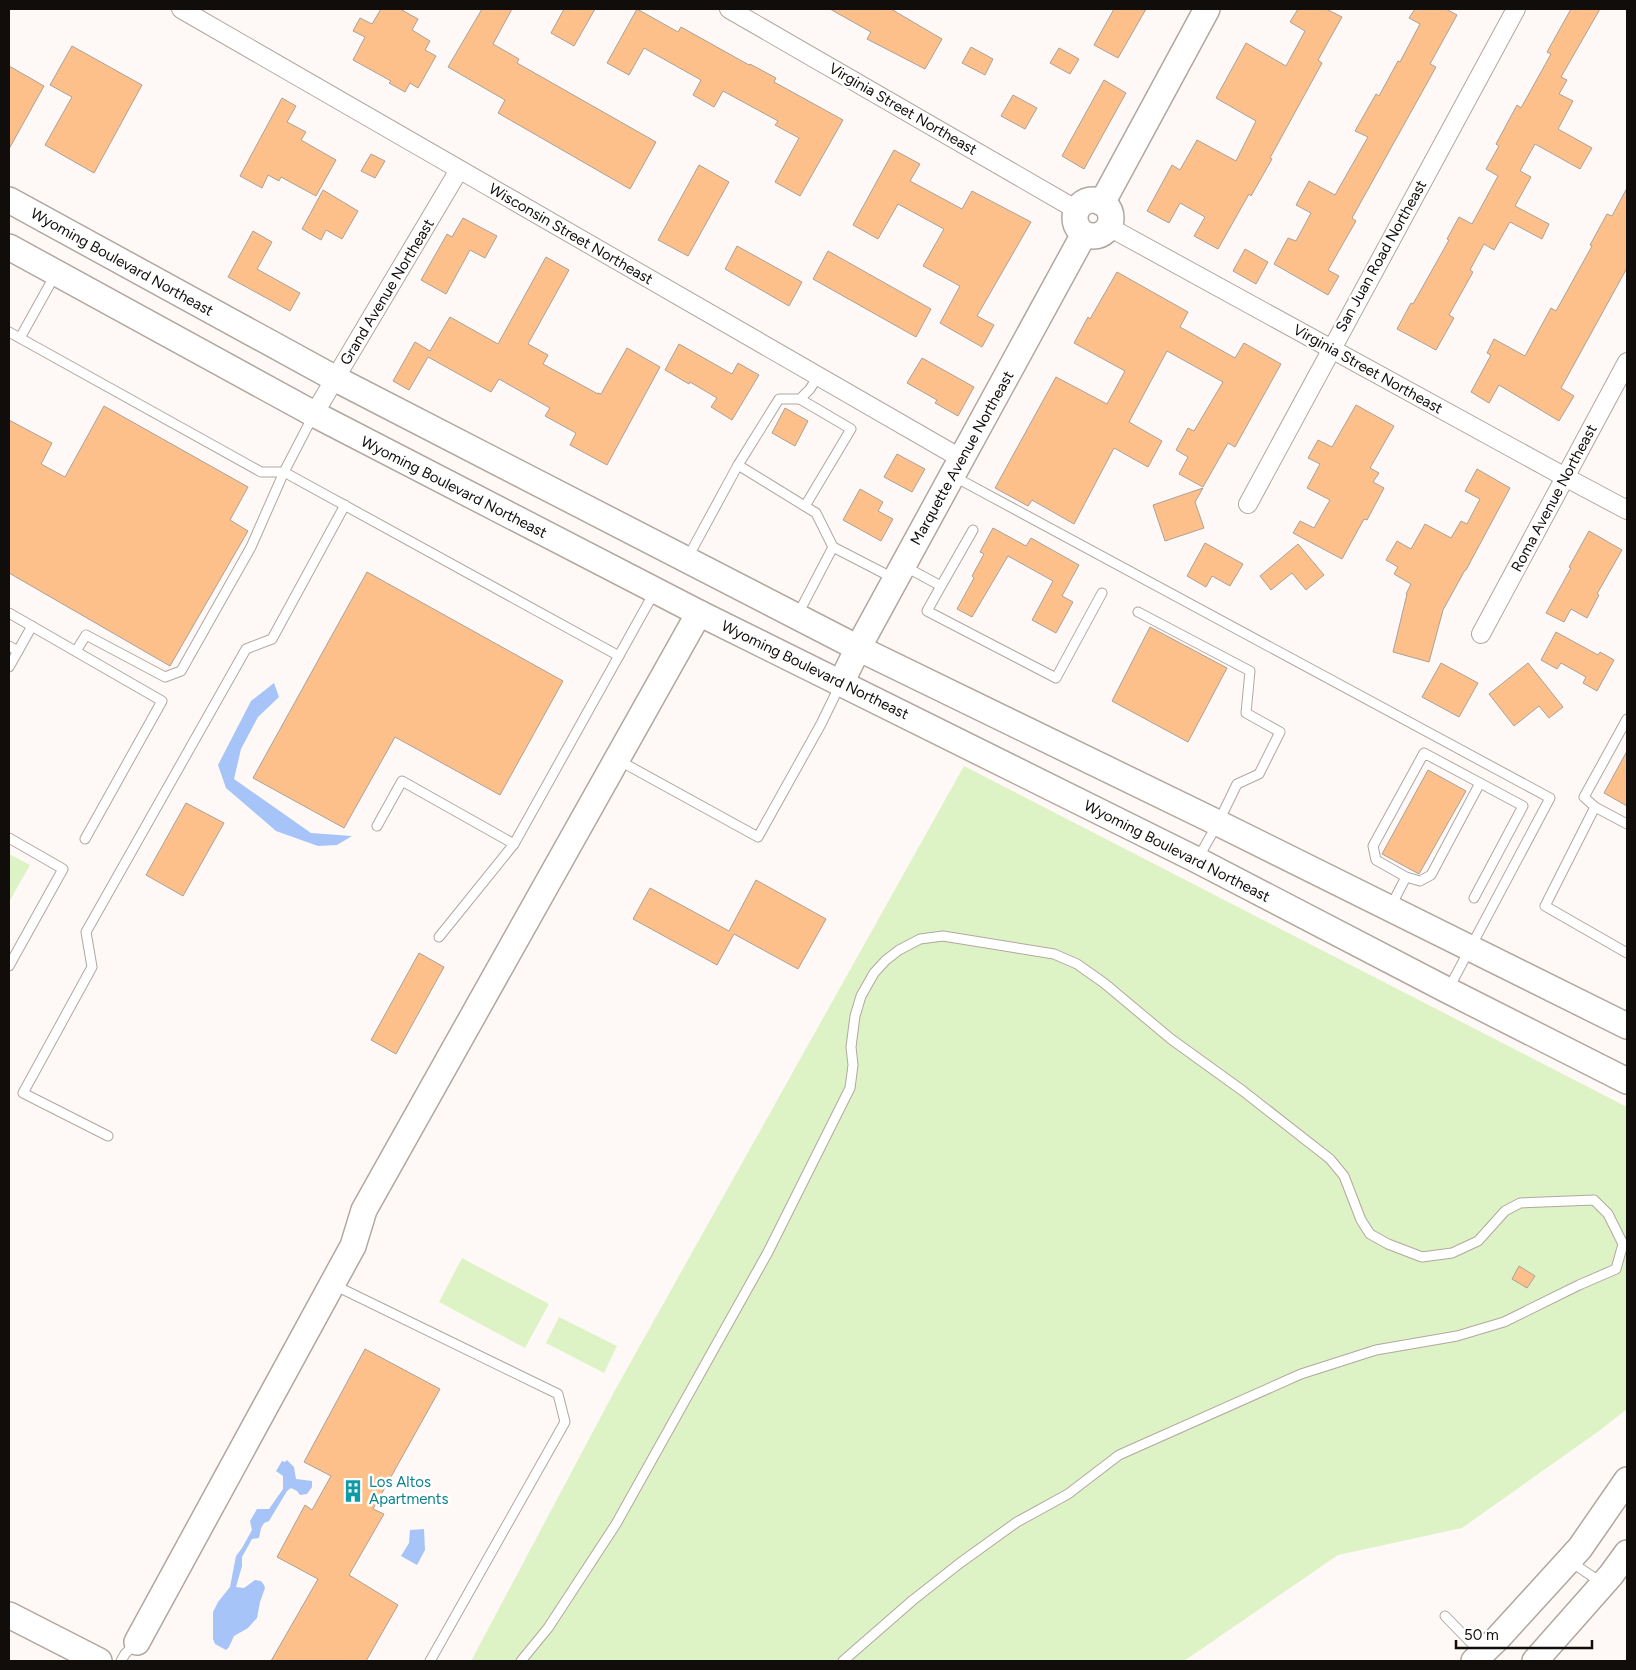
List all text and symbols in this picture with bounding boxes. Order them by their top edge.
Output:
street label: Virginia Street Northeast [826,59,981,159]
street label: San Juan Road Northeast [1332,177,1430,335]
street label: Wisconsin Street Northeast [486,180,656,289]
street label: Wyoming Boulevard Northeast [27,204,217,320]
street label: Grand Avenue Northeast [336,215,438,368]
street label: Virginia Street Northeast [1290,320,1446,418]
street label: Marquette Avenue Northeast [907,368,1018,548]
street label: Roma Avenue Northeast [1507,421,1601,575]
street label: Wyoming Boulevard Northeast [358,432,550,542]
street label: Wyoming Boulevard Northeast [718,617,912,723]
street label: Wyoming Boulevard Northeast [1081,796,1273,906]
place label: Los Altos Apartments [369,1473,448,1508]
building icon: Los Altos Apartments [340,1478,366,1504]
scale bar [1456,1618,1592,1650]
text: 50 m [1464,1626,1499,1644]

